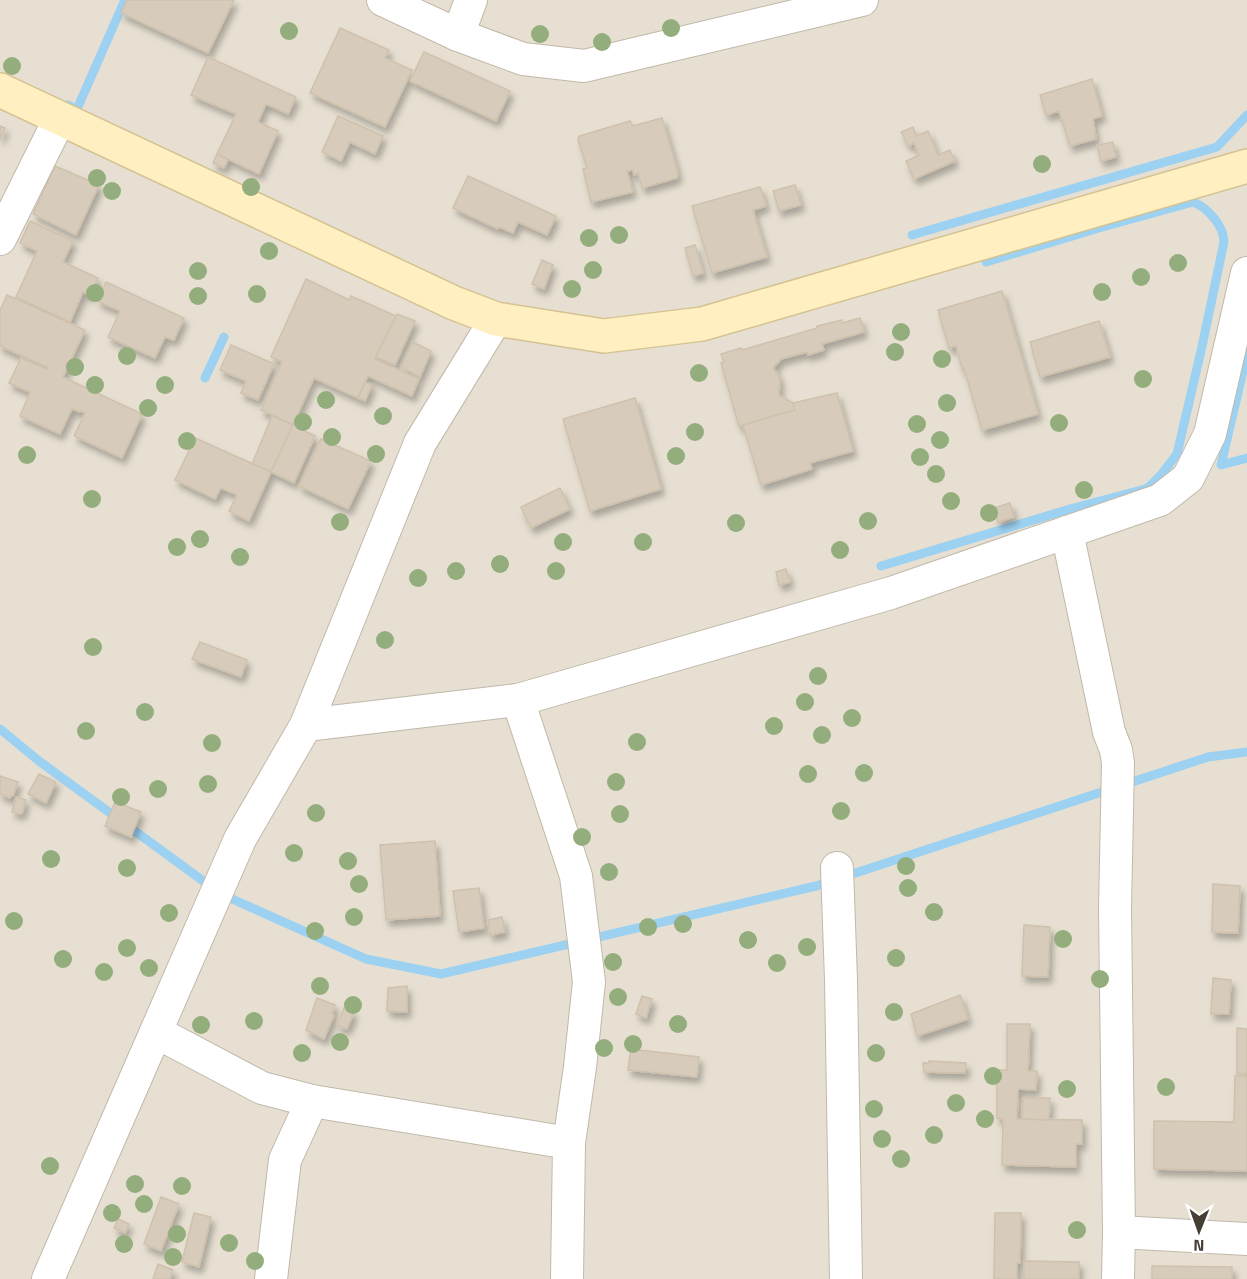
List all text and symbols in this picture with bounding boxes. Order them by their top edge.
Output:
north arrow [1169,1201,1229,1261]
text: N [1193,1234,1204,1258]

